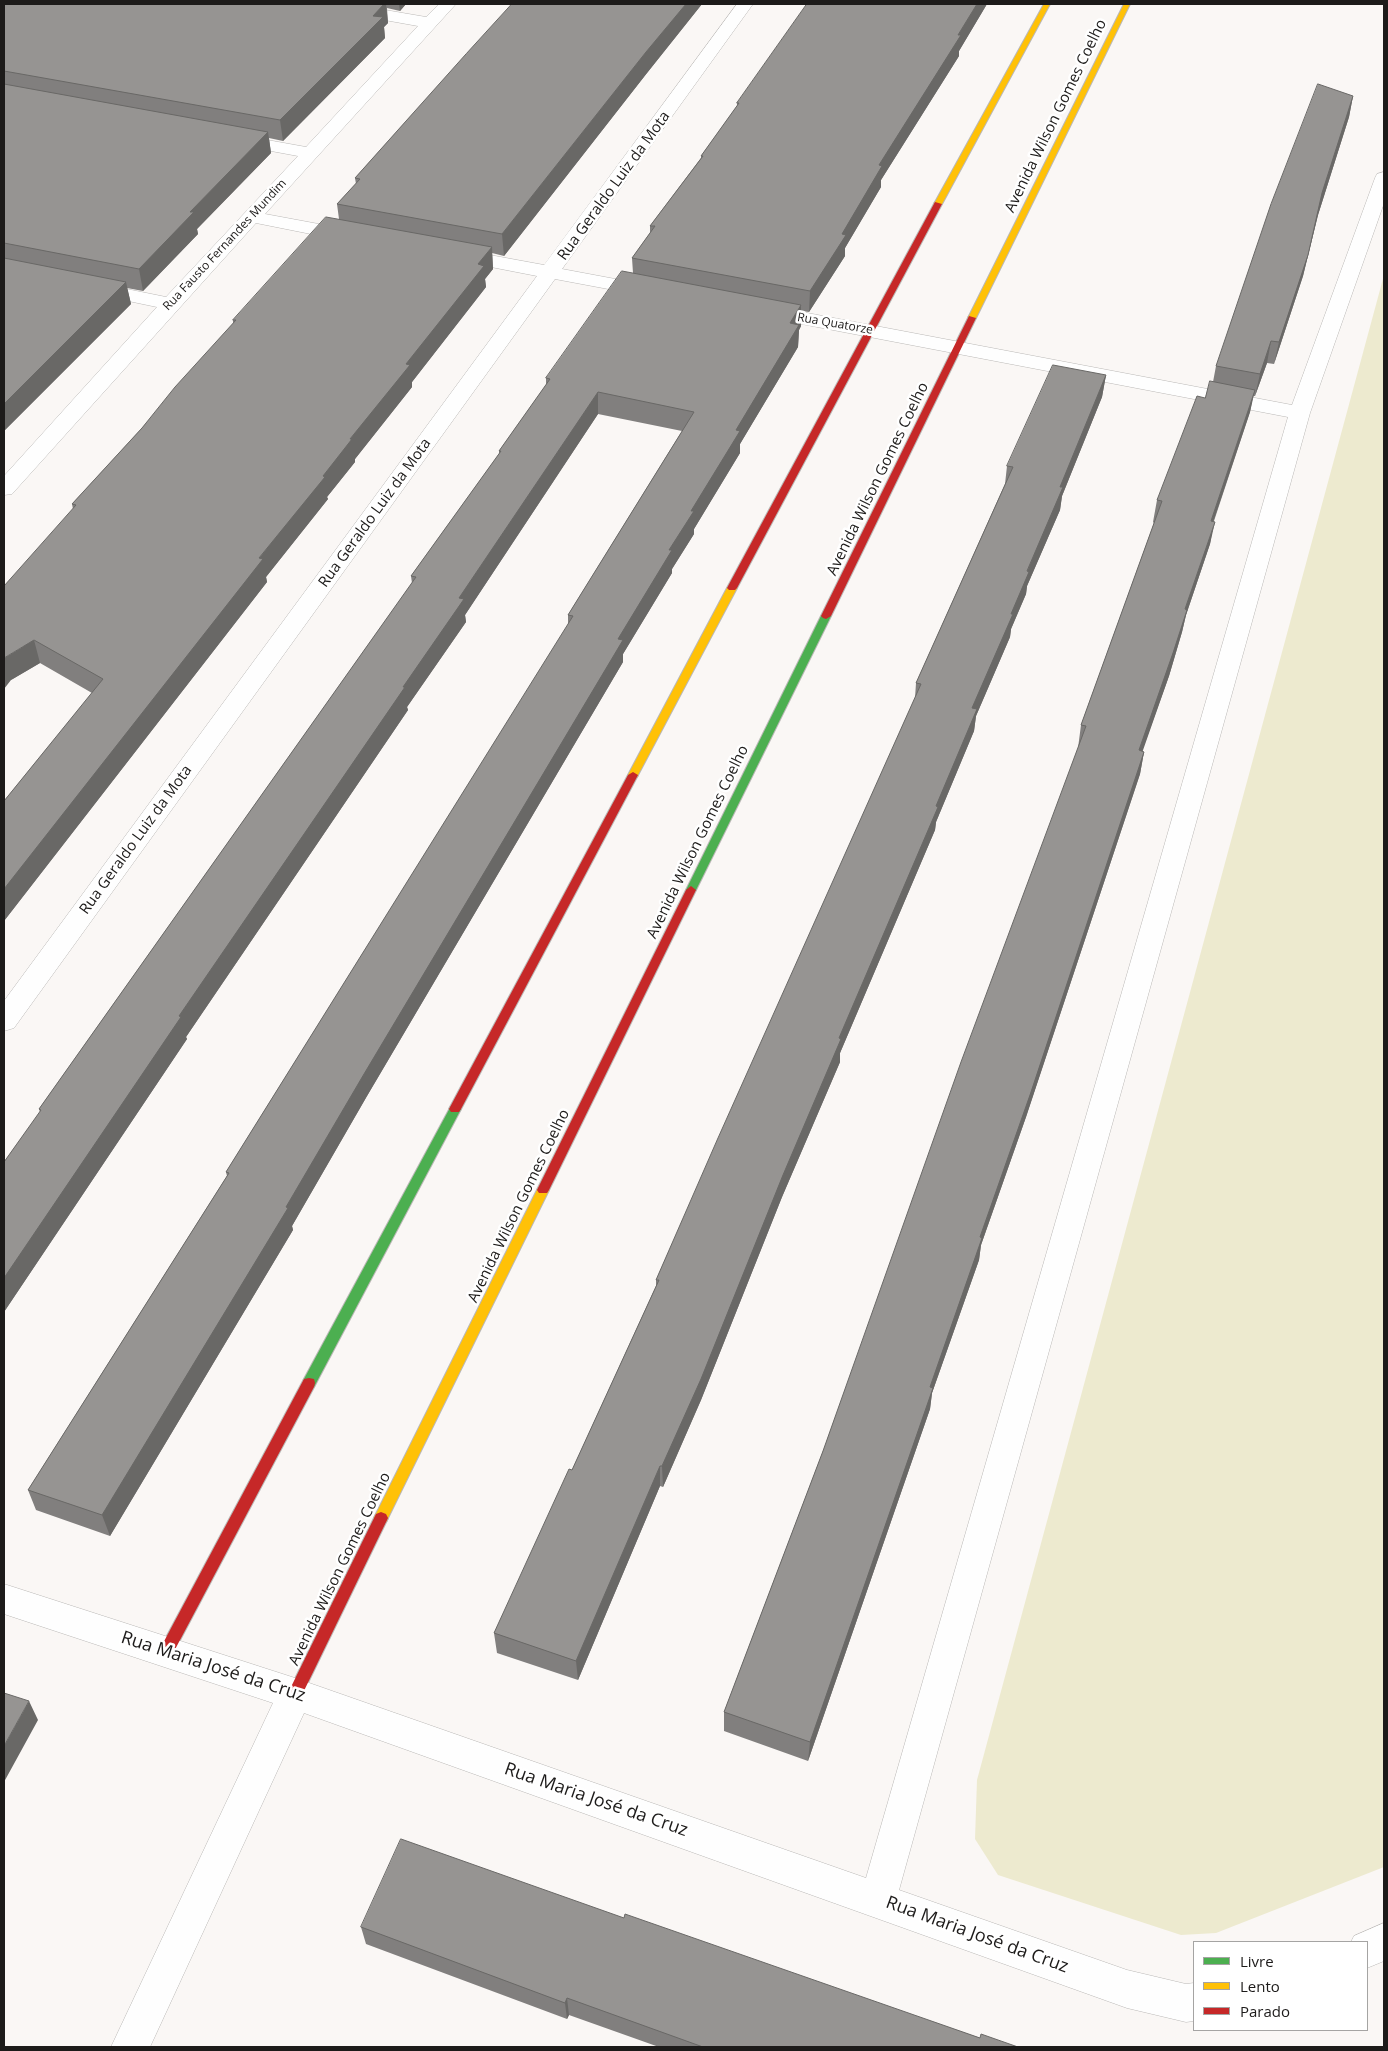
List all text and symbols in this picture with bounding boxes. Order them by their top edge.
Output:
street label: Avenida Wilson Gomes Coelho [1001,16,1111,216]
street label: Rua Geraldo Luiz da Mota [554,108,674,264]
street label: Rua Fausto Fernandes Mundim [160,176,290,314]
street label: Rua Quatorze [796,310,874,338]
street label: Avenida Wilson Gomes Coelho [823,379,933,579]
street label: Rua Geraldo Luiz da Mota [315,435,435,591]
street label: Avenida Wilson Gomes Coelho [643,742,753,942]
street label: Rua Geraldo Luiz da Mota [76,762,196,918]
street label: Avenida Wilson Gomes Coelho [464,1106,574,1306]
street label: Avenida Wilson Gomes Coelho [285,1469,395,1669]
street label: Rua Maria José da Cruz [118,1627,308,1707]
street label: Rua Maria José da Cruz [501,1758,691,1842]
street label: Rua Maria José da Cruz [883,1892,1071,1978]
legend [1193,1941,1368,2031]
text: Livre [1240,1951,1274,1971]
text: Lento [1240,1976,1280,1996]
text: Parado [1240,2001,1290,2021]

